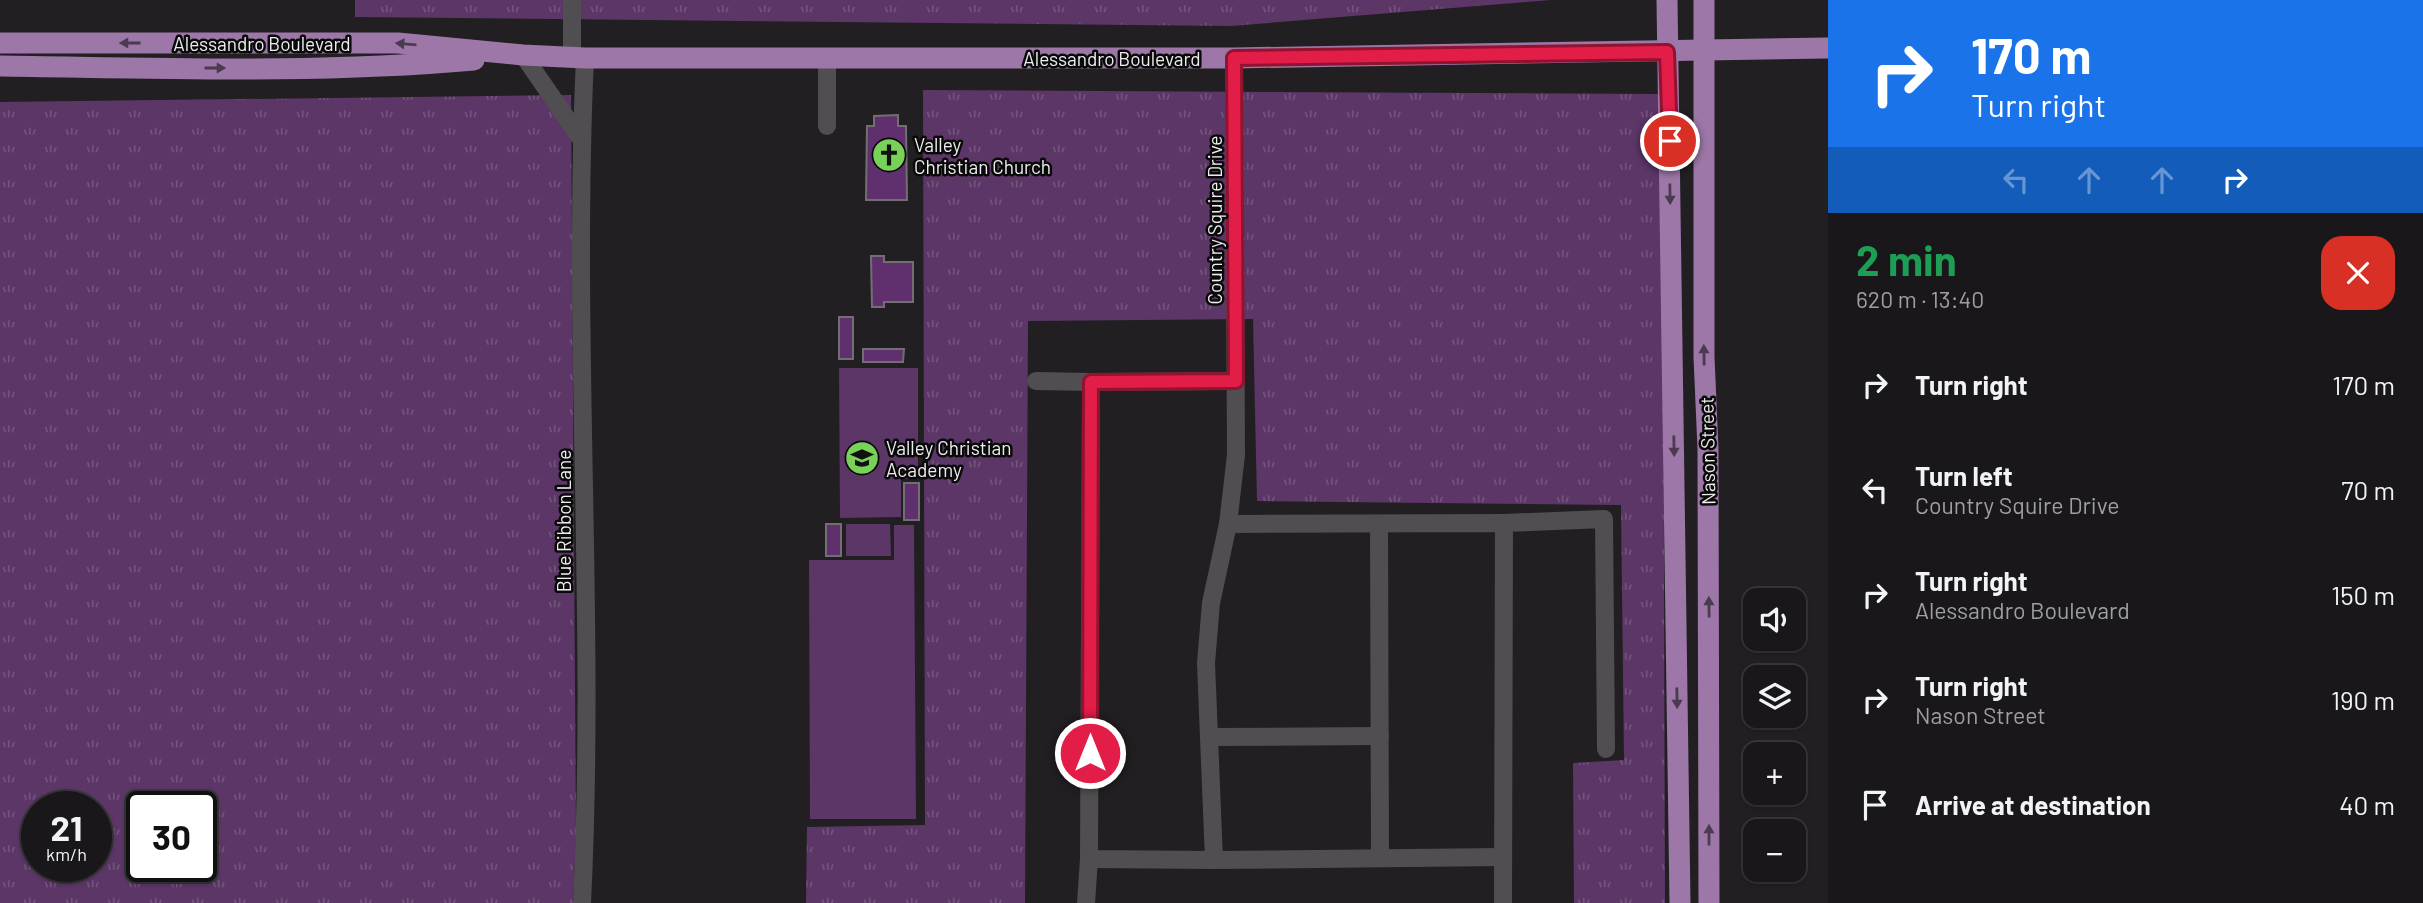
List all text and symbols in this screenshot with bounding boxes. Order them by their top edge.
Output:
text: 170 m [1971,25,2091,84]
icon: right [1856,28,1947,119]
street label: Alessandro Boulevard [173,32,351,55]
one-way arrow [119,37,141,49]
one-way arrow [395,38,417,49]
street label: Alessandro Boulevard [1023,47,1201,70]
one-way arrow [204,62,226,74]
text: Turn right [1971,85,2106,123]
pin [1640,111,1700,171]
icon: arrive [1651,122,1689,160]
place label: Valley Christian Church [914,133,1051,178]
church icon: Valley Christian Church [870,136,908,174]
street label: Country Squire Drive [1203,136,1226,304]
icon: left [1997,161,2035,199]
icon: ahead [2070,161,2108,199]
icon: ahead [2143,161,2181,199]
icon: right [2216,161,2254,199]
one-way arrow [1664,183,1676,205]
text: 2 min [1856,234,1957,284]
button: close [2321,236,2395,310]
text: 620 m · 13:40 [1856,285,1984,313]
one-way arrow [1698,344,1710,366]
icon: right [1856,366,1894,404]
text: Turn right [1915,369,2028,400]
text: 170 m [2332,369,2395,400]
street label: Nason Street [1695,397,1719,505]
one-way arrow [1668,435,1680,457]
place label: Valley Christian Academy [886,436,1012,481]
school or university icon: Valley Christian Academy [843,439,881,477]
street label: Blue Ribbon Lane [552,450,575,592]
text: Turn left [1915,460,2013,491]
icon: left [1856,471,1894,509]
text: 70 m [2341,474,2395,505]
text: Country Squire Drive [1915,491,2119,519]
text: Turn right [1915,565,2028,596]
icon: right [1856,576,1894,614]
text: 150 m [2331,579,2395,610]
map controls [1743,588,1806,882]
button: sound [1743,588,1806,651]
one-way arrow [1703,596,1715,618]
text: Alessandro Boulevard [1915,596,2130,624]
button: layers [1743,665,1806,728]
text: Turn right [1915,670,2028,701]
icon: right [1856,681,1894,719]
text: 190 m [2331,684,2395,715]
one-way arrow [1672,687,1683,709]
text: Nason Street [1915,701,2046,729]
position arrow [1053,716,1127,790]
button: + [1743,742,1806,805]
icon: arrive [1856,786,1894,824]
text: Arrive at destination [1915,789,2151,820]
text: 40 m [2339,789,2395,820]
speed limit sign: 30 [126,791,217,882]
text: 21 [51,806,82,848]
button: − [1743,819,1806,882]
one-way arrow [1703,824,1715,846]
text: km/h [46,843,87,865]

